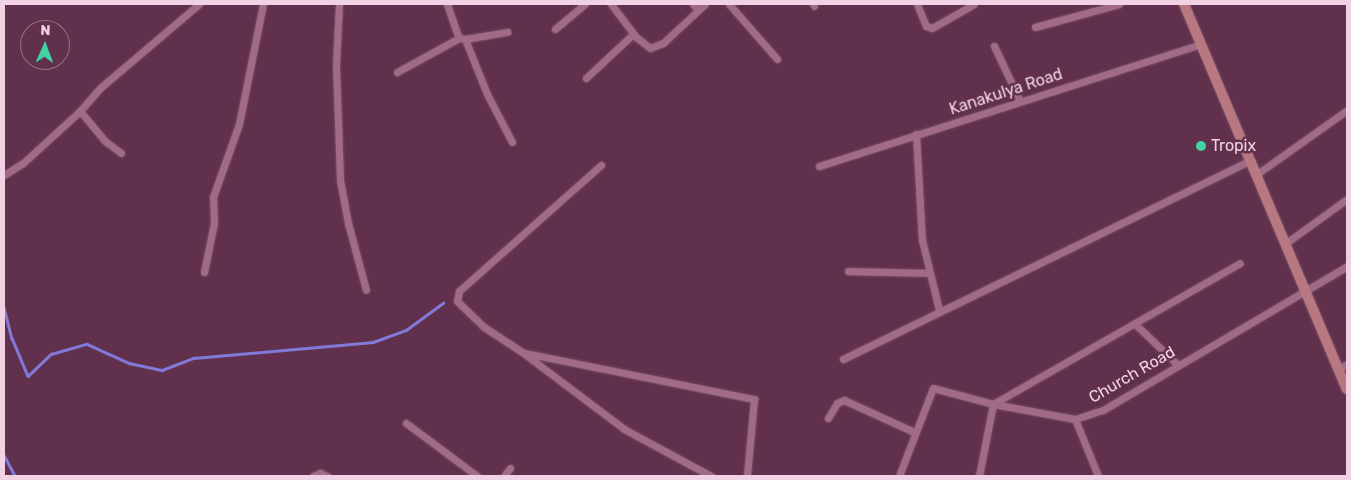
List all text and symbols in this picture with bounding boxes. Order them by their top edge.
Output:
north arrow [20,20,70,70]
text: N [40,22,51,39]
street label: Kanakulya Road [947,65,1065,119]
place label: Tropix [1211,136,1256,156]
marker: Tropix [1195,140,1207,152]
street label: Church Road [1085,343,1179,407]

